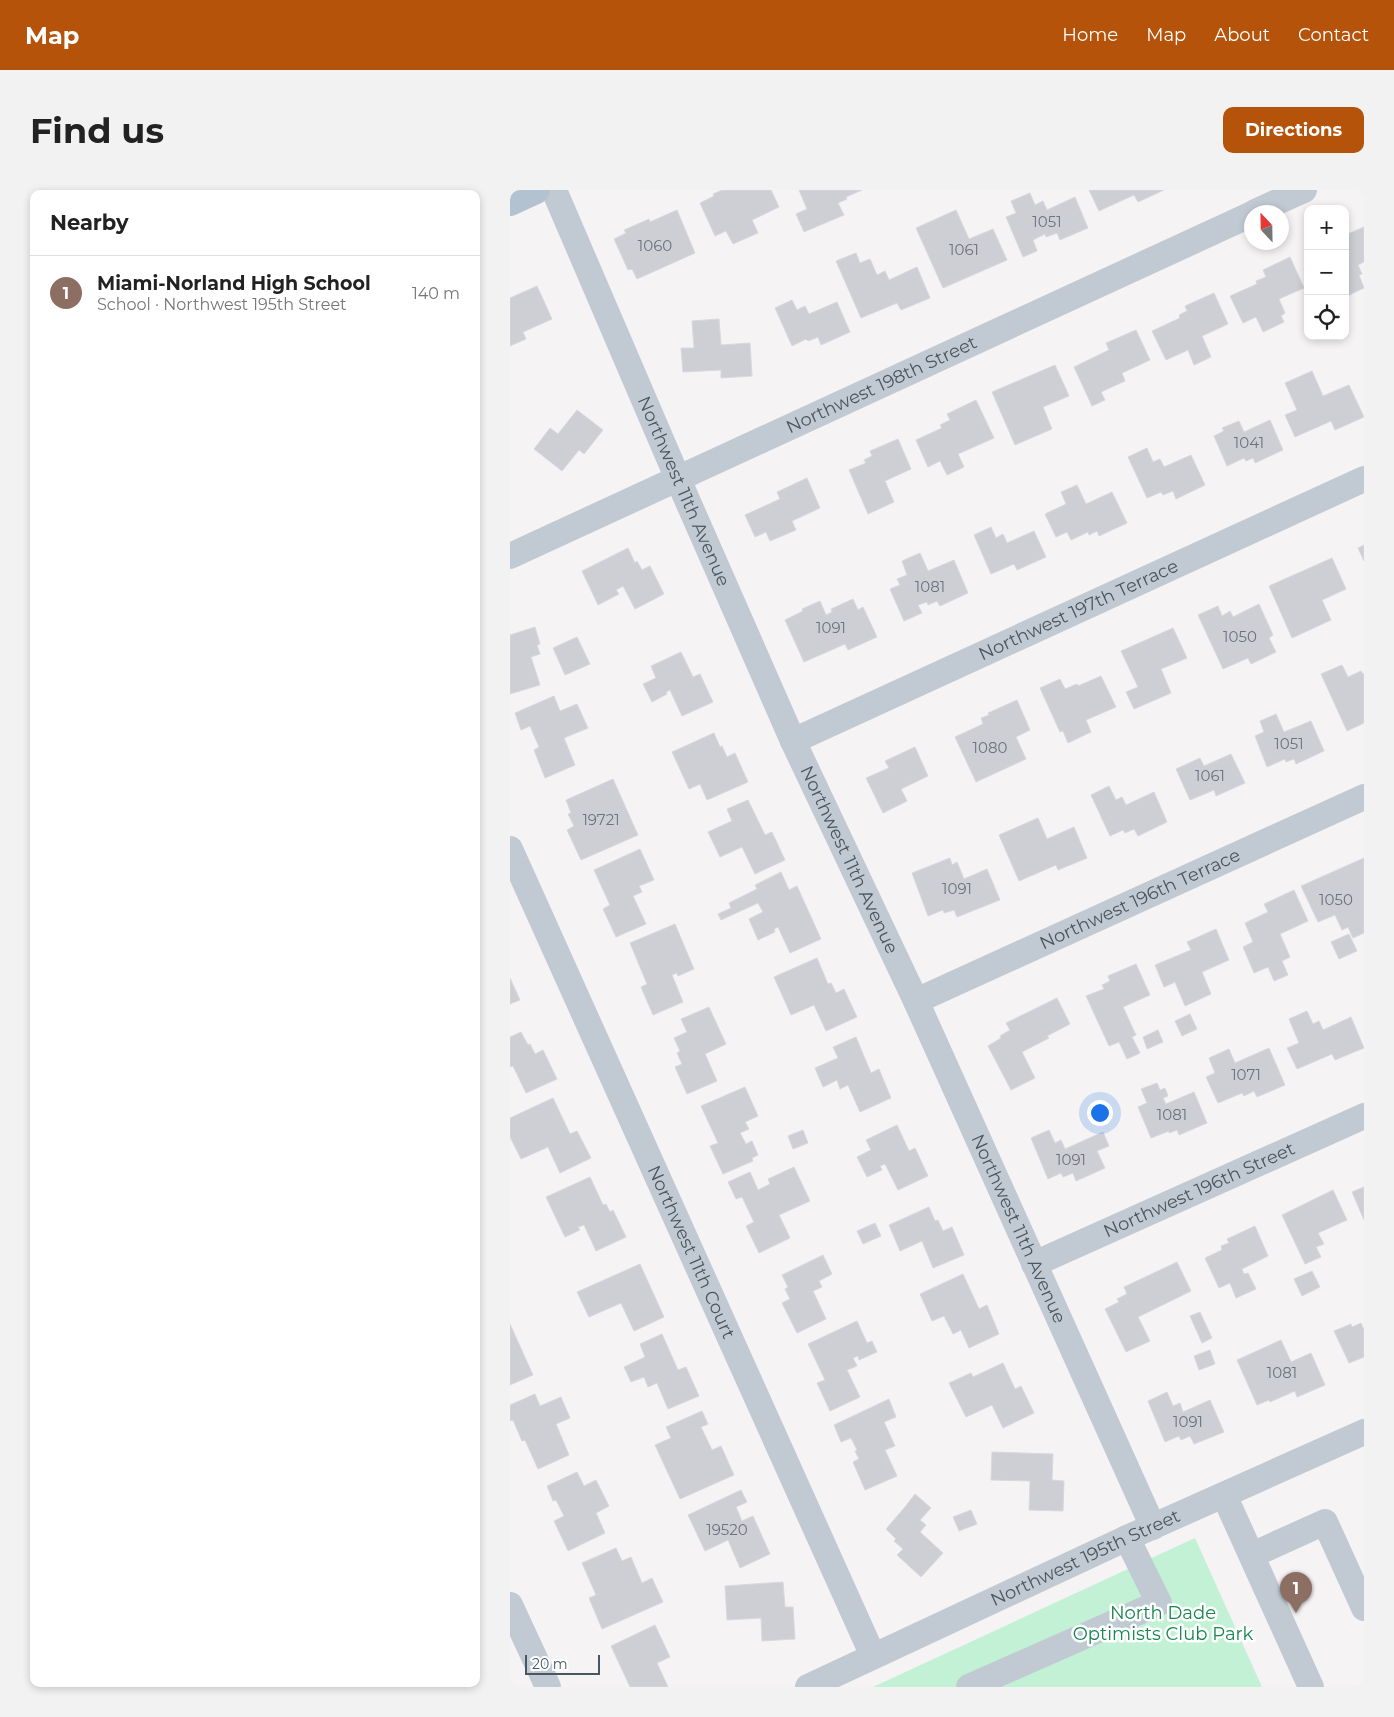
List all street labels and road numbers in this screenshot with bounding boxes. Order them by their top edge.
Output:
street label: Northwest 198th Street [783,331,980,438]
street label: Northwest 11th Avenue [633,393,735,590]
street label: Northwest 197th Terrace [975,555,1182,665]
street label: Northwest 11th Avenue [795,762,903,957]
street label: Northwest 196th Terrace [1036,844,1244,954]
street label: Northwest 11th Avenue [966,1131,1071,1327]
street label: Northwest 196th Street [1100,1138,1298,1242]
street label: Northwest 11th Court [643,1162,740,1342]
street label: Northwest 195th Street [987,1505,1184,1611]

